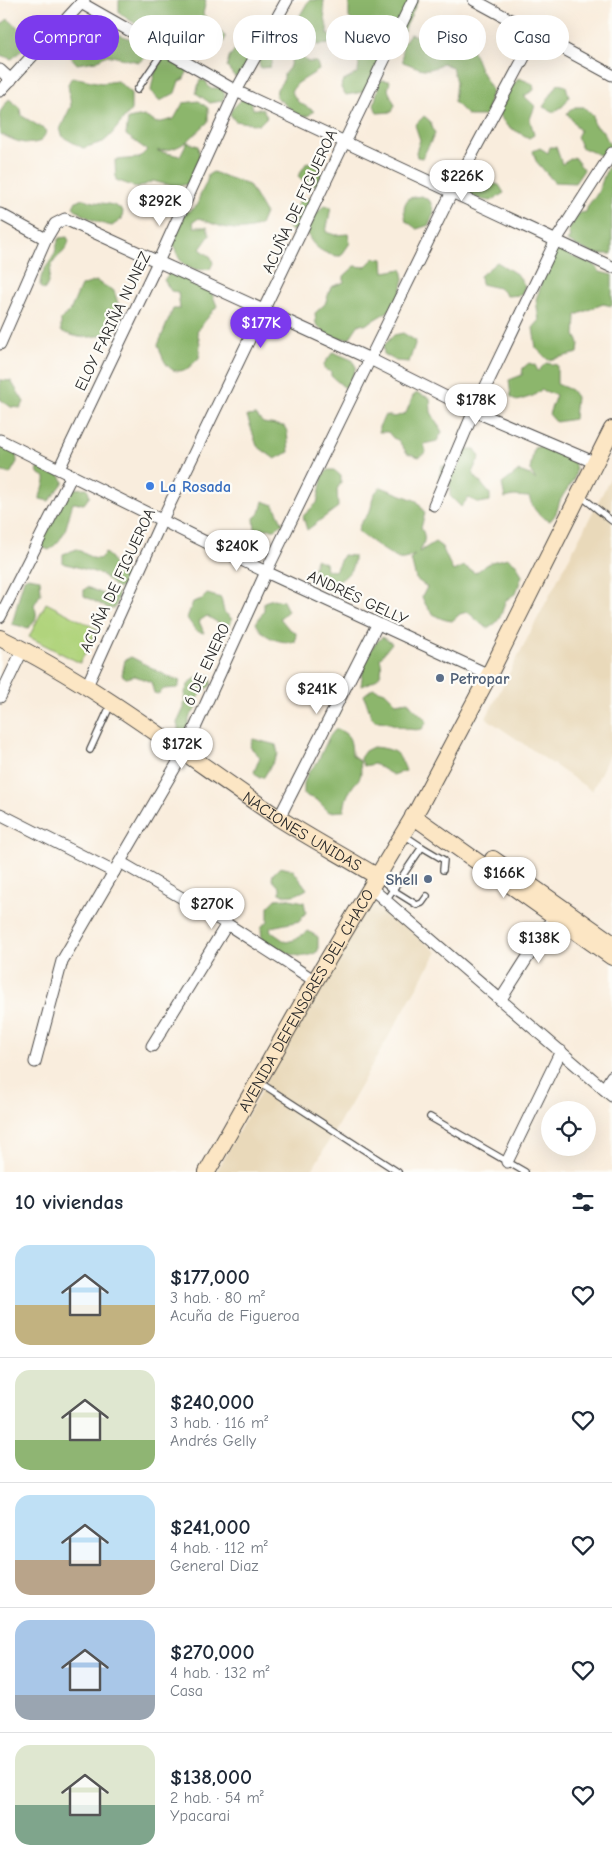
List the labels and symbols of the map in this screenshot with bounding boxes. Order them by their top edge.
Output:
street label: ACUÑA DE FIGUEROA [259,127,341,276]
pin: $226K [427,160,497,202]
pin: $292K [125,184,195,227]
street label: ELOY FARIÑA NUNEZ [71,249,154,394]
pin: $177K [226,306,296,349]
pin: $178K [441,384,511,426]
place label: La Rosada [160,478,231,496]
marker: La Rosada [144,480,156,492]
street label: ACUÑA DE FIGUEROA [77,506,159,655]
pin: $240K [202,530,272,572]
street label: ANDRÉS GELLY [305,566,411,629]
street label: 6 DE ENERO [180,620,234,708]
place label: Petropar [450,670,510,688]
pin: $241K [282,672,352,715]
marker: Petropar [434,672,446,684]
pin: $172K [147,728,217,770]
street label: NACIONES UNIDAS [239,788,365,875]
pin: $166K [469,856,539,899]
place label: Shell [385,871,418,889]
marker: Shell [422,873,434,885]
street label: AVENIDA DEFENSORES DEL CHACO [235,886,378,1115]
pin: $270K [177,888,247,930]
pin: $138K [504,922,574,964]

